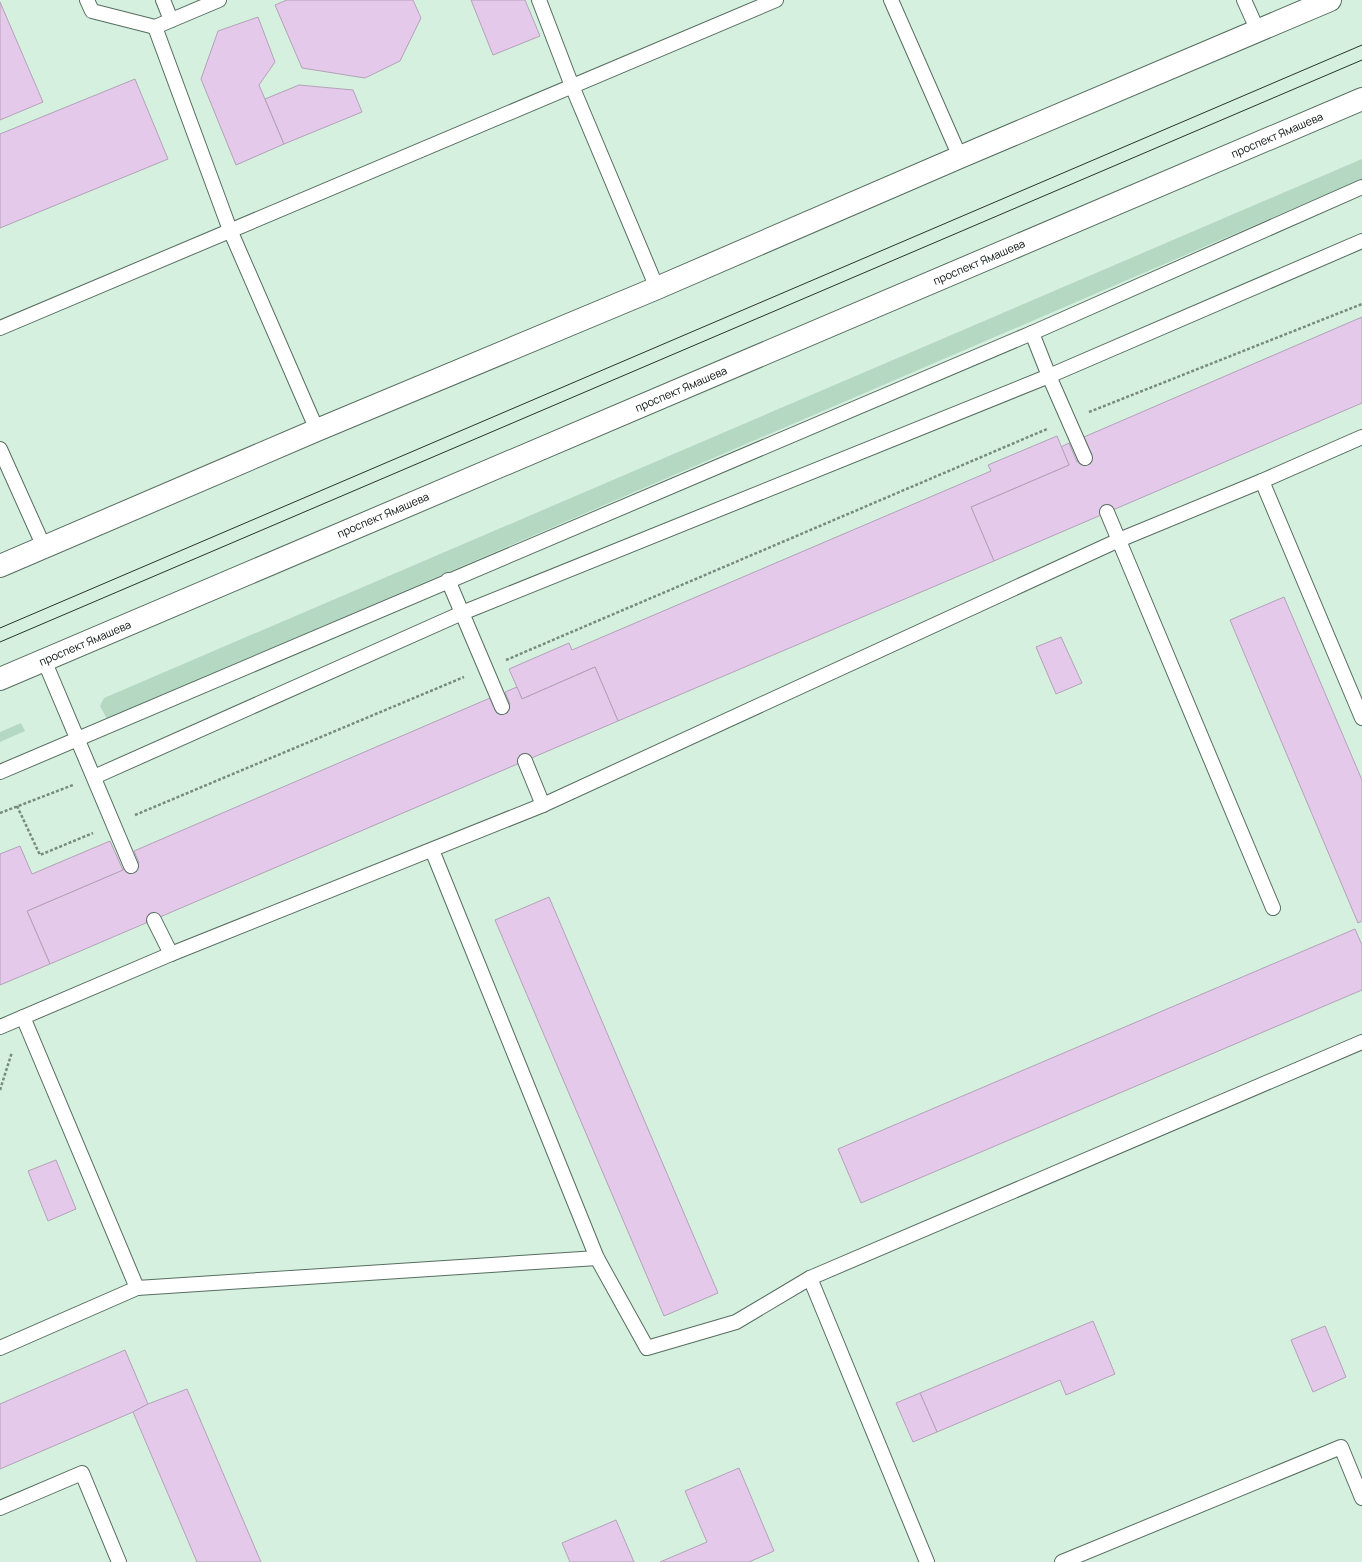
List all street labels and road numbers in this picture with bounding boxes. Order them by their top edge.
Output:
street label: проспект Ямашева [1228,108,1325,161]
street label: проспект Ямашева [930,235,1027,288]
street label: проспект Ямашева [632,362,729,415]
street label: проспект Ямашева [334,488,431,541]
street label: проспект Ямашева [36,616,133,669]

